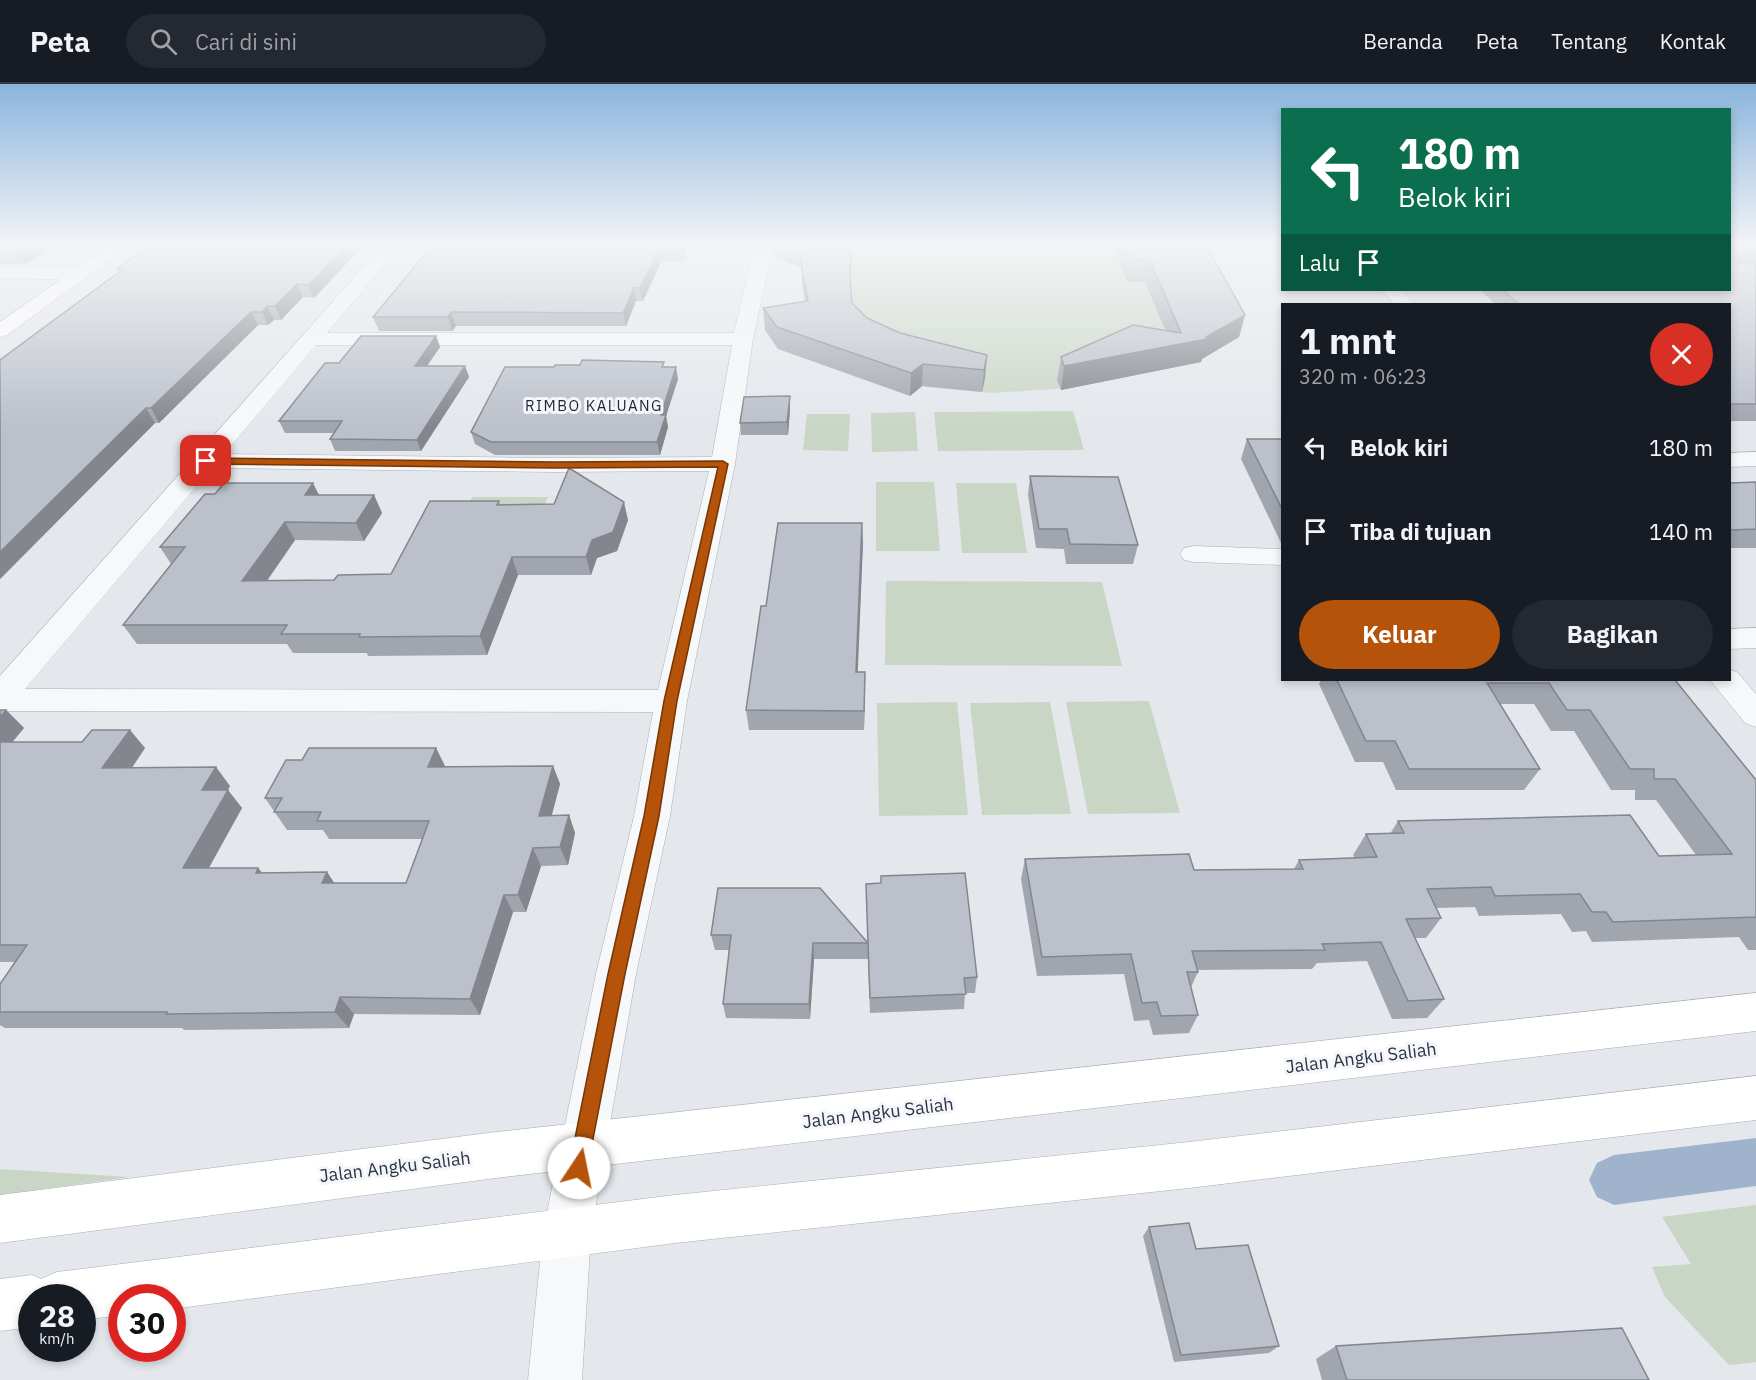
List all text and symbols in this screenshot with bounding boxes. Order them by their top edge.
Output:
search box [126,14,546,68]
text: Peta [30,23,90,60]
icon: search [147,25,180,58]
text: Cari di sini [195,27,297,56]
text: Beranda [1363,27,1443,55]
text: Peta [1476,27,1518,55]
text: Tentang [1551,27,1627,55]
text: Kontak [1660,27,1726,55]
text: 180 m [1398,126,1521,181]
icon: left [1299,132,1377,210]
text: Belok kiri [1398,179,1511,214]
icon: arrive [1352,246,1385,279]
text: Lalu [1299,248,1340,277]
text: 1 mnt [1299,317,1397,364]
button: close [1650,323,1713,386]
text: 320 m · 06:23 [1299,363,1427,390]
district label: RIMBO KALUANG [525,396,663,415]
icon: left [1299,431,1332,464]
text: Belok kiri [1350,433,1448,462]
text: 180 m [1649,433,1713,462]
pin [180,435,231,486]
icon: arrive [189,444,222,477]
icon: arrive [1299,515,1332,548]
text: Tiba di tujuan [1350,517,1492,546]
text: 140 m [1649,517,1713,546]
button: Keluar [1299,600,1500,669]
button: Bagikan [1512,600,1713,669]
street label: Jalan Angku Saliah [1284,1037,1438,1078]
street label: Jalan Angku Saliah [801,1092,955,1133]
position arrow [547,1136,611,1200]
street label: Jalan Angku Saliah [318,1146,472,1187]
speed limit sign: 30 [108,1284,186,1362]
text: 28 [39,1296,75,1335]
text: km/h [39,1329,75,1348]

